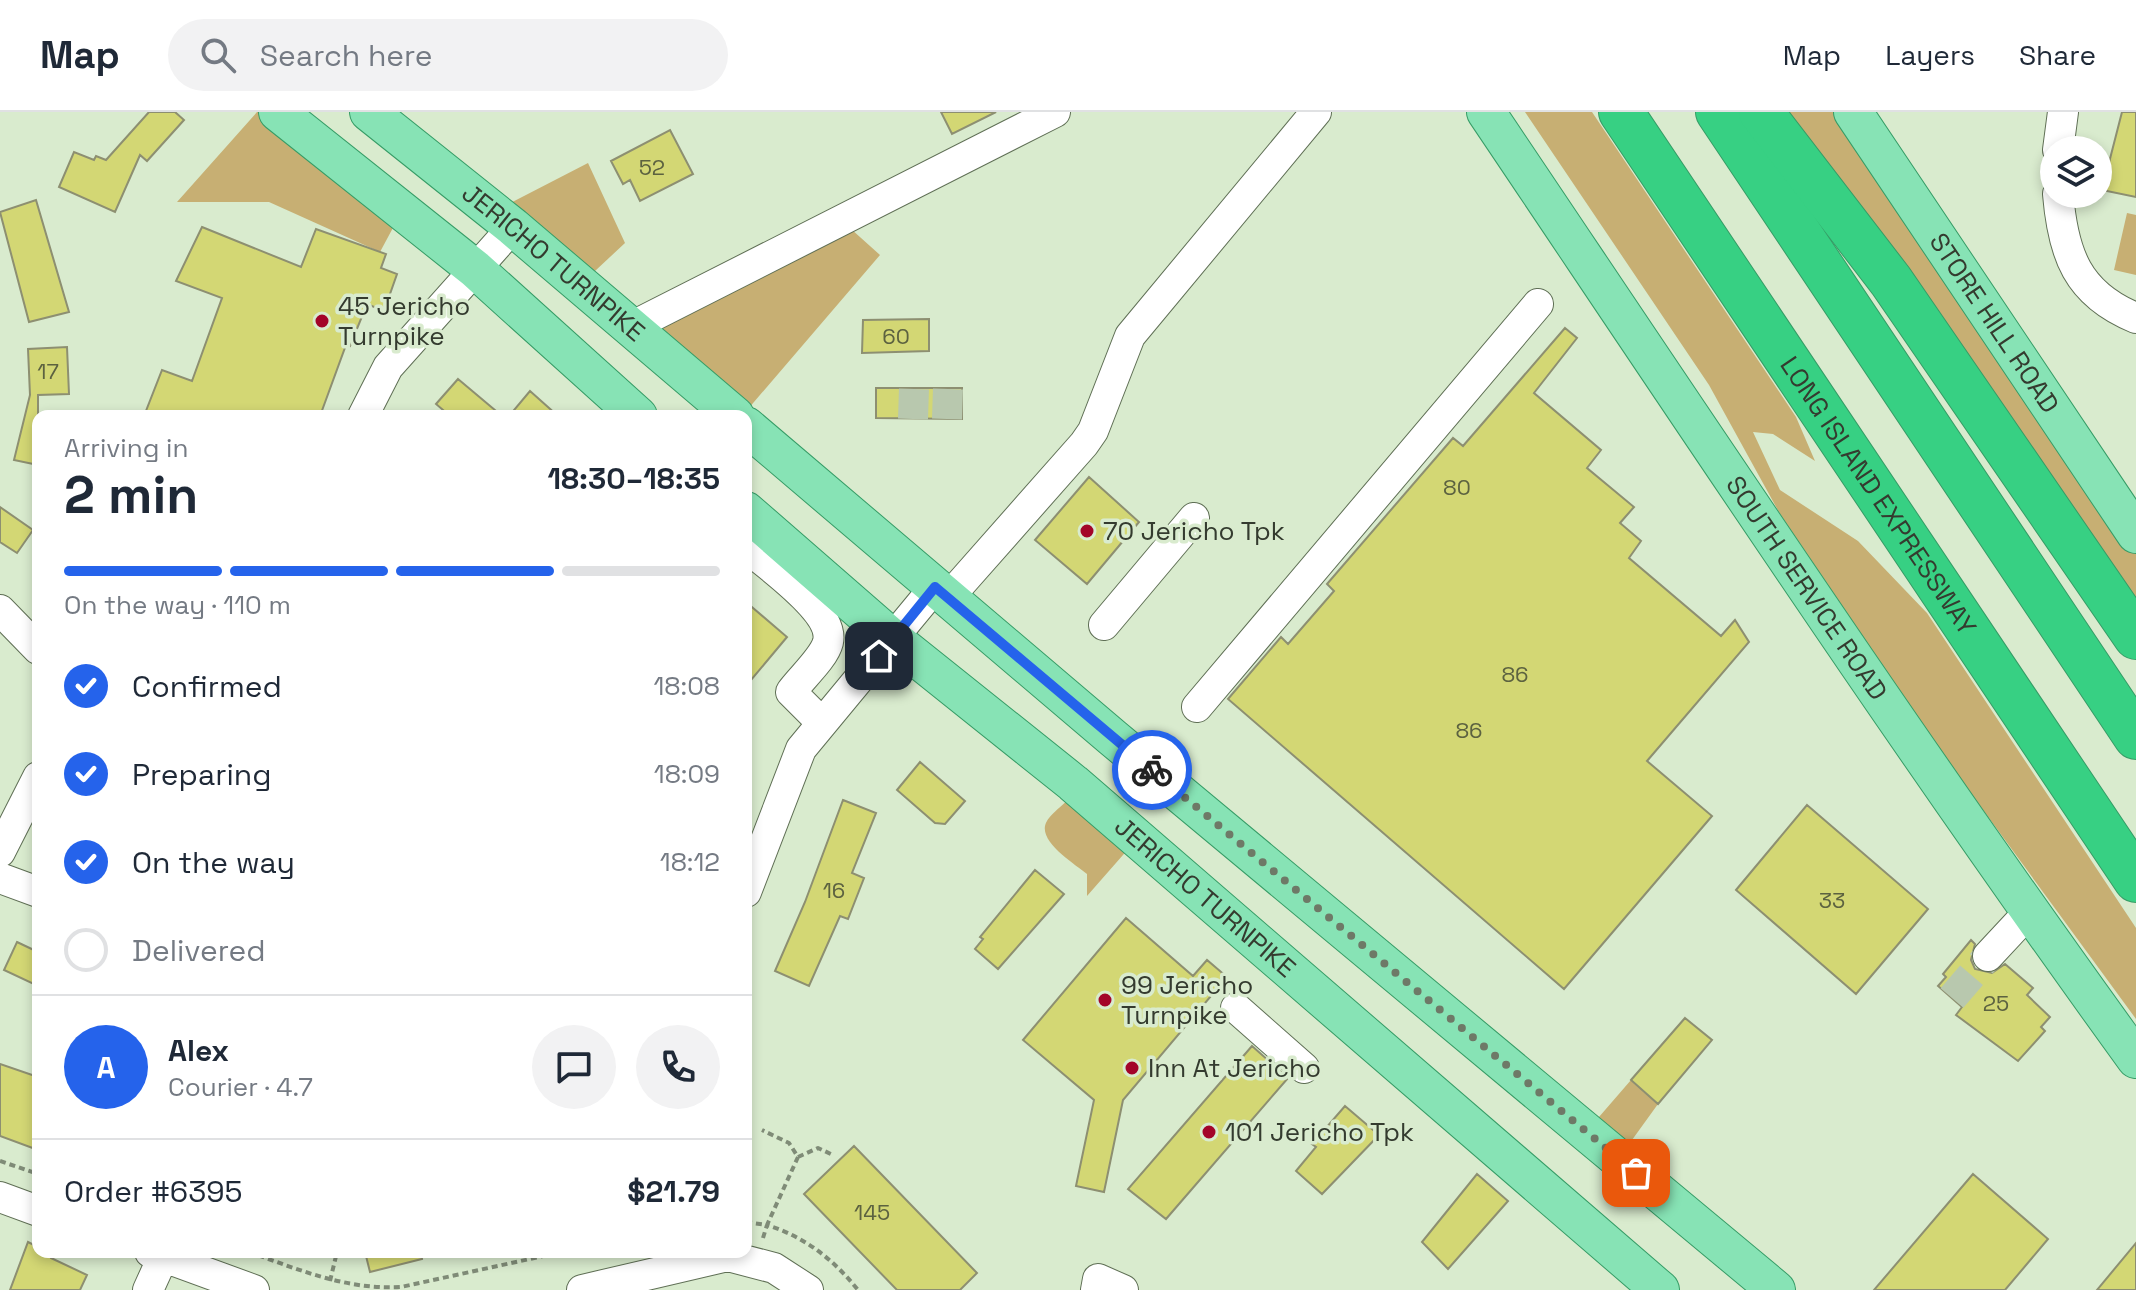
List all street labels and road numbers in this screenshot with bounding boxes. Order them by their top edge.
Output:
street label: JERICHO TURNPIKE [455,176,652,349]
street label: STORE HILL ROAD [1922,226,2067,420]
street label: LONG ISLAND EXPRESSWAY [1773,350,1984,642]
street label: SOUTH SERVICE ROAD [1718,469,1895,707]
street label: JERICHO TURNPIKE [1107,809,1303,985]

